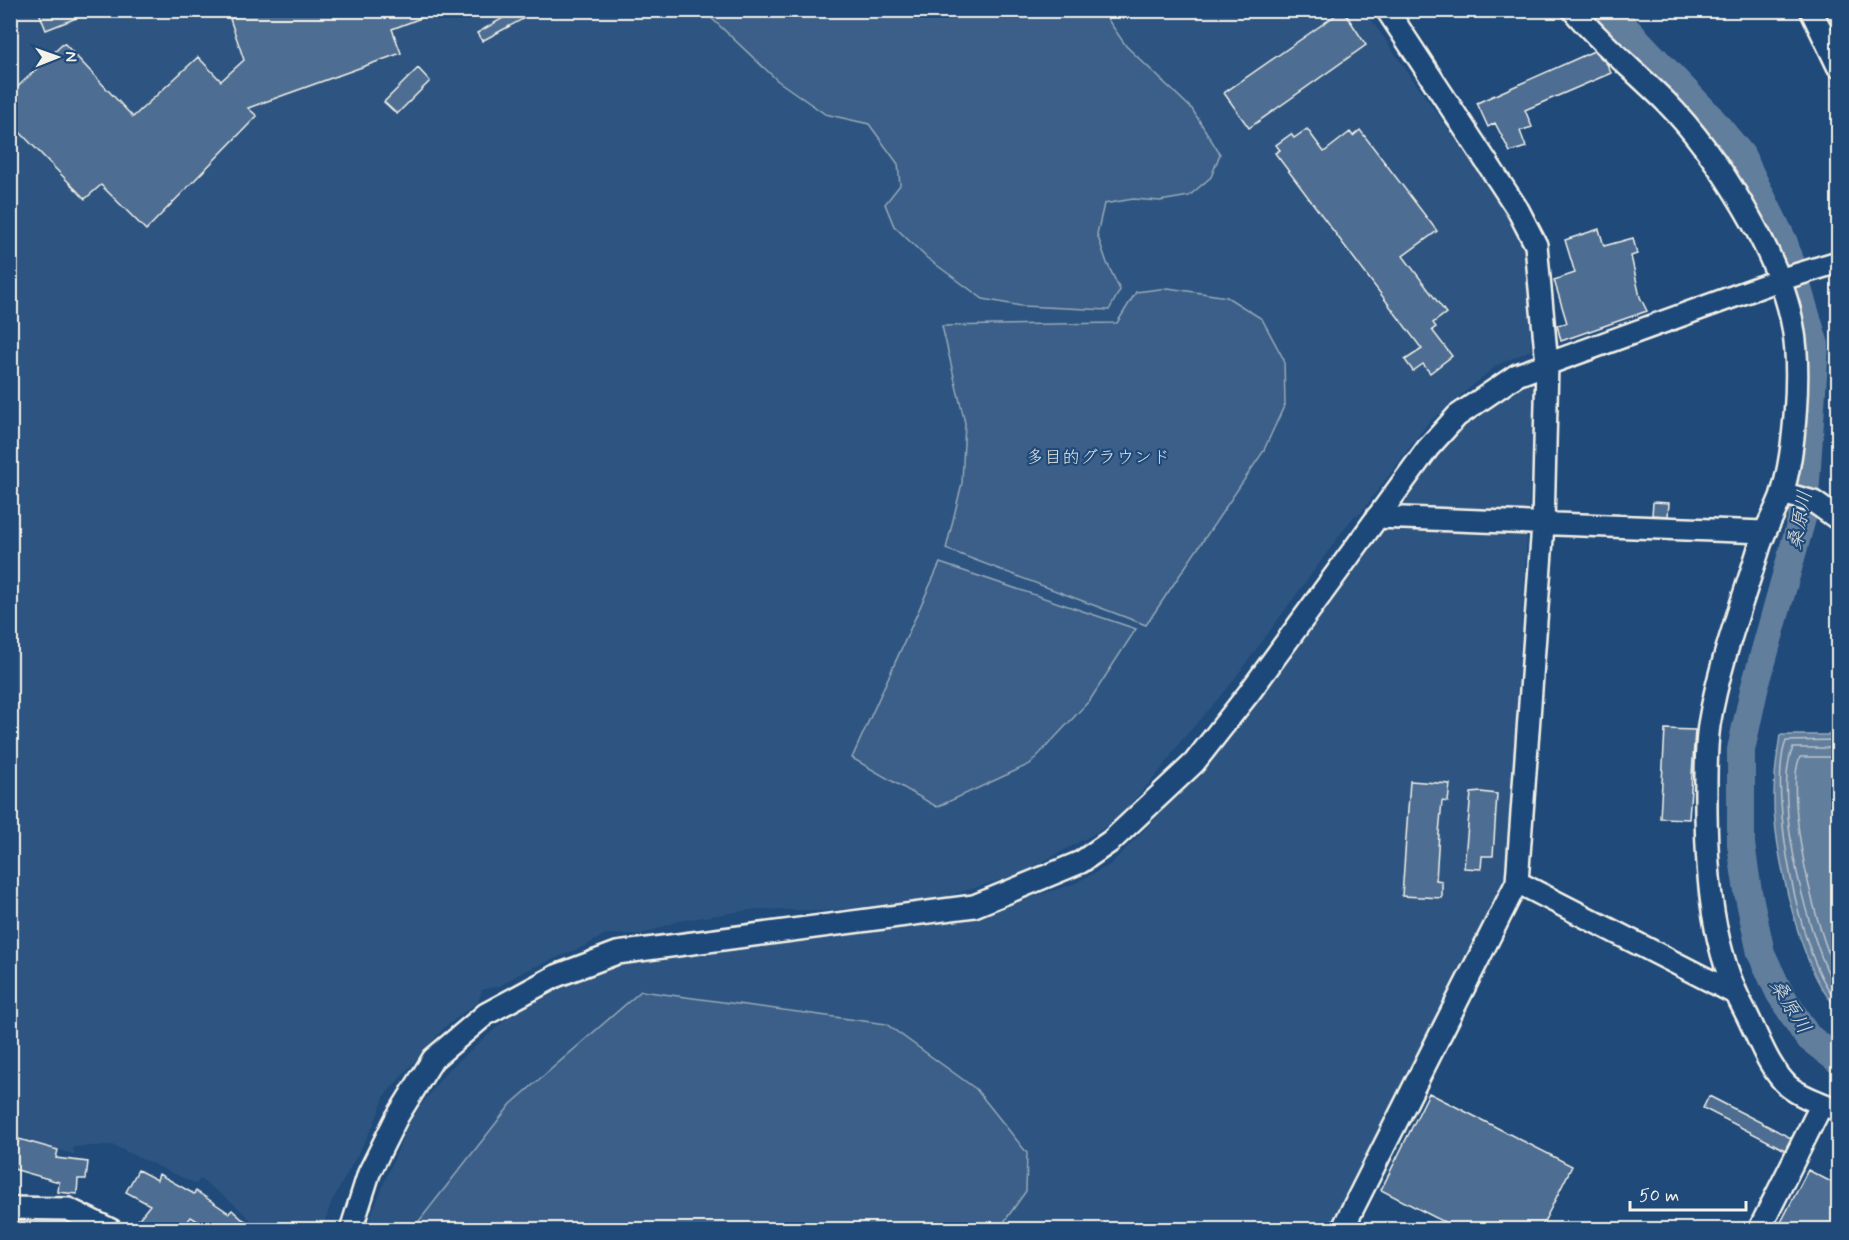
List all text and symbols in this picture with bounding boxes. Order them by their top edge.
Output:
north arrow [27,27,87,87]
text: N [60,51,81,62]
park label: 多目的グラウンド [1026,446,1170,470]
water label: 桑原川 [1781,488,1819,552]
water label: 桑原川 [1762,974,1817,1039]
scale bar [1630,1174,1746,1212]
text: 50 m [1639,1184,1679,1208]

